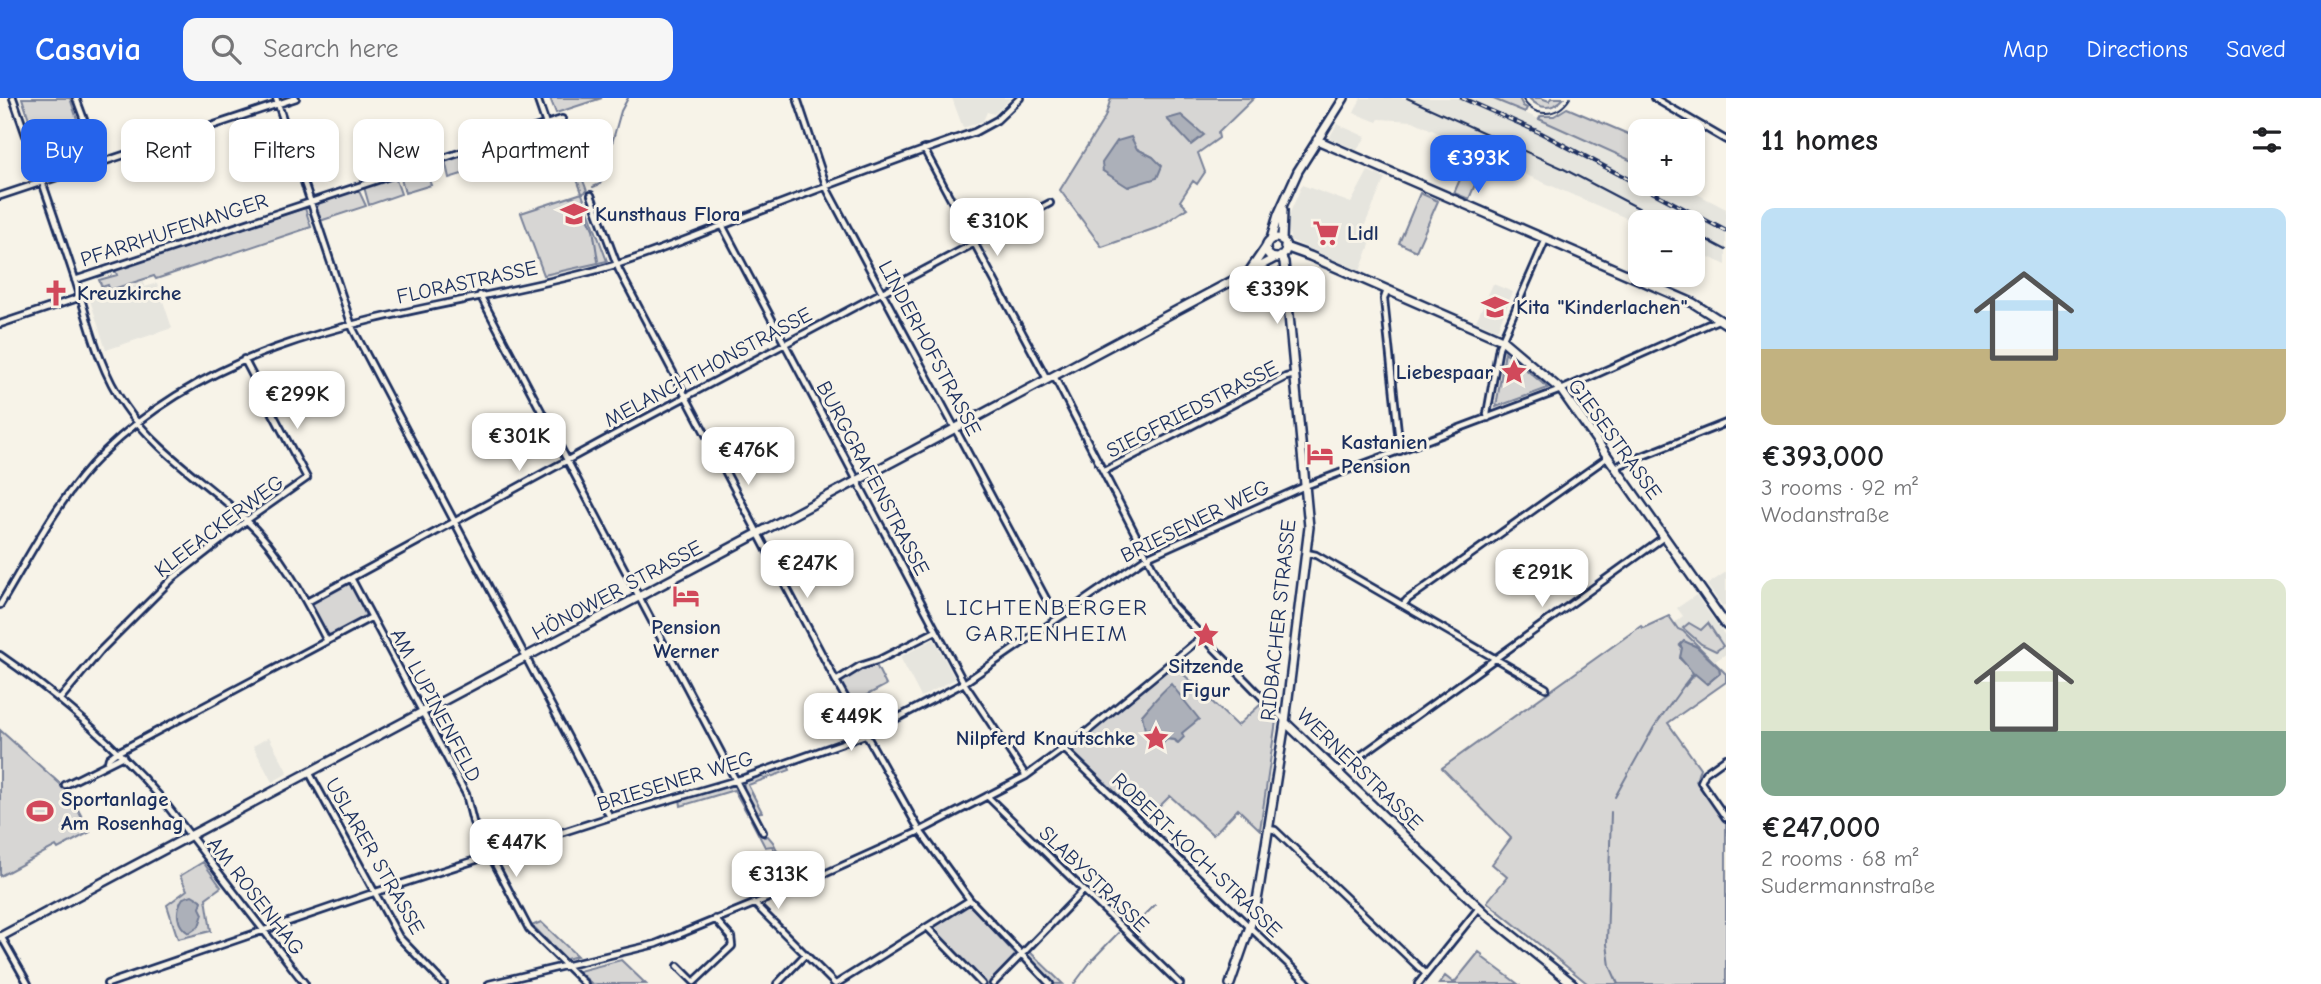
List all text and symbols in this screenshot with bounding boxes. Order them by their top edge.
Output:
search box [183,18,673,81]
text: Casavia [35,30,141,68]
icon: search [207,30,245,68]
text: Search here [263,34,399,64]
text: Map [2003,35,2049,63]
text: Directions [2087,35,2188,63]
text: Saved [2226,35,2286,63]
chip: Buy [21,119,107,182]
chip: Rent [121,119,215,182]
chip: Filters [229,119,339,182]
chip: New [353,119,444,182]
chip: Apartment [458,119,613,182]
map controls [1628,119,1705,287]
button: + [1628,119,1705,196]
icon: filters [2248,121,2286,159]
text: 11 homes [1761,123,1878,158]
pin: €393K [1429,136,1527,195]
text: €393K [1446,144,1510,171]
street label: PFARRHUFENANGER [77,188,271,272]
pin: €310K [948,198,1046,258]
school or university icon: Kunsthaus Flora [559,199,589,229]
place label: Kunsthaus Flora [595,202,740,226]
text: €310K [966,207,1028,234]
button: − [1628,210,1705,287]
supermarket icon: Lidl [1311,218,1341,248]
place label: Lidl [1347,221,1379,245]
icon: home [1961,253,2087,379]
street label: FLORASTRASSE [394,255,540,309]
street label: LINDERHOFSTRASSE [874,256,986,440]
pin: €339K [1228,266,1326,326]
text: €339K [1245,275,1309,302]
church icon: Kreuzkirche [41,278,71,308]
place label: Kreuzkirche [77,281,181,305]
school or university icon: Kita "Kinderlachen" [1480,292,1510,322]
place label: Kita "Kinderlachen" [1516,295,1687,319]
street label: MELANCHTHONSTRASSE [600,302,816,432]
street label: SIEGFRIEDSTRASSE [1102,355,1282,463]
place icon: Liebespaar [1499,357,1529,387]
place label: Liebespaar [1396,360,1494,384]
pin: €299K [248,372,346,431]
street label: GIESESTRASSE [1563,374,1667,504]
street label: BURGGRAFENSTRASSE [812,377,934,579]
text: €299K [265,380,329,407]
pin: €301K [470,414,568,473]
text: €301K [488,422,550,449]
pin: €476K [699,428,797,487]
place label: Kastanien Pension [1341,430,1428,478]
text: €476K [718,436,779,463]
hotel icon: Kastanien Pension [1305,439,1335,469]
text: €393,000 [1761,439,1884,474]
street label: KLEEACKERWEG [150,470,288,582]
text: 3 rooms · 92 m² [1761,474,1918,501]
street label: BRIESENER WEG [1117,475,1273,567]
text: Wodanstraße [1761,501,1889,528]
street label: RIDBACHER STRASSE [1255,518,1301,722]
street label: HÖNOWER STRASSE [528,535,706,645]
pin: €247K [758,540,856,600]
text: €247K [777,549,837,576]
pin: €291K [1493,550,1591,609]
text: €291K [1511,558,1573,585]
hotel icon: Pension Werner [671,581,701,611]
district label: LICHTENBERGER GARTENHEIM [945,594,1149,647]
place label: Pension Werner [651,615,721,663]
place icon: Sitzende Figur [1191,620,1221,650]
street label: AM LUPINENFELD [386,624,486,786]
icon: home [1961,624,2087,750]
place label: Sitzende Figur [1168,654,1244,702]
pin: €449K [802,694,900,753]
text: €449K [820,702,882,729]
street label: WERNERSTRASSE [1292,703,1428,835]
place icon: Nilpferd Knautschke [1141,723,1171,753]
place label: Nilpferd Knautschke [956,726,1135,750]
street label: BRIESENER WEG [594,746,756,816]
street label: ROBERT-KOCH-STRASSE [1107,768,1287,942]
street label: USLARER STRASSE [320,774,430,938]
place label: Sportanlage Am Rosenhag [61,787,184,835]
sports icon: Sportanlage Am Rosenhag [25,796,55,826]
text: €247,000 [1761,810,1881,845]
pin: €447K [467,820,565,879]
street label: SLABYSTRASSE [1034,821,1154,937]
text: €447K [486,828,546,855]
street label: AM ROSENHAG [202,832,310,960]
text: 2 rooms · 68 m² [1761,845,1919,872]
pin: €313K [729,852,827,911]
text: €313K [748,860,808,887]
text: Sudermannstraße [1761,872,1935,899]

